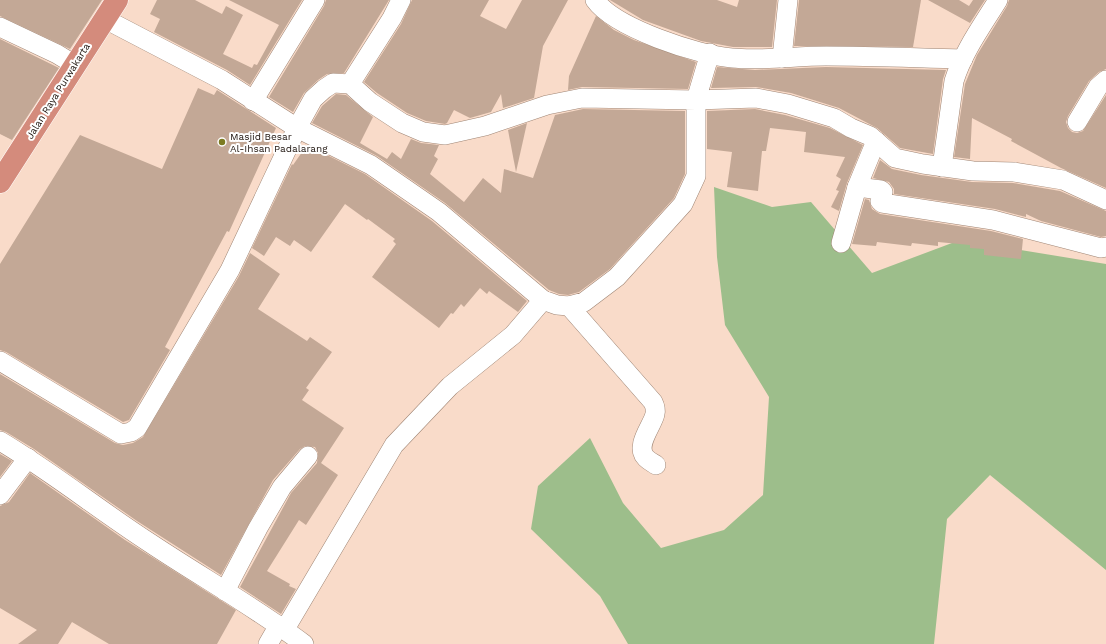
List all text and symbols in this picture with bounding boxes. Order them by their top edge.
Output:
street label: Jalan Raya Purwakarta [24,41,92,141]
place label: Masjid Besar Al-Ihsan Padalarang [230,131,328,154]
marker: Masjid Besar Al-Ihsan Padalarang [217,137,227,147]

